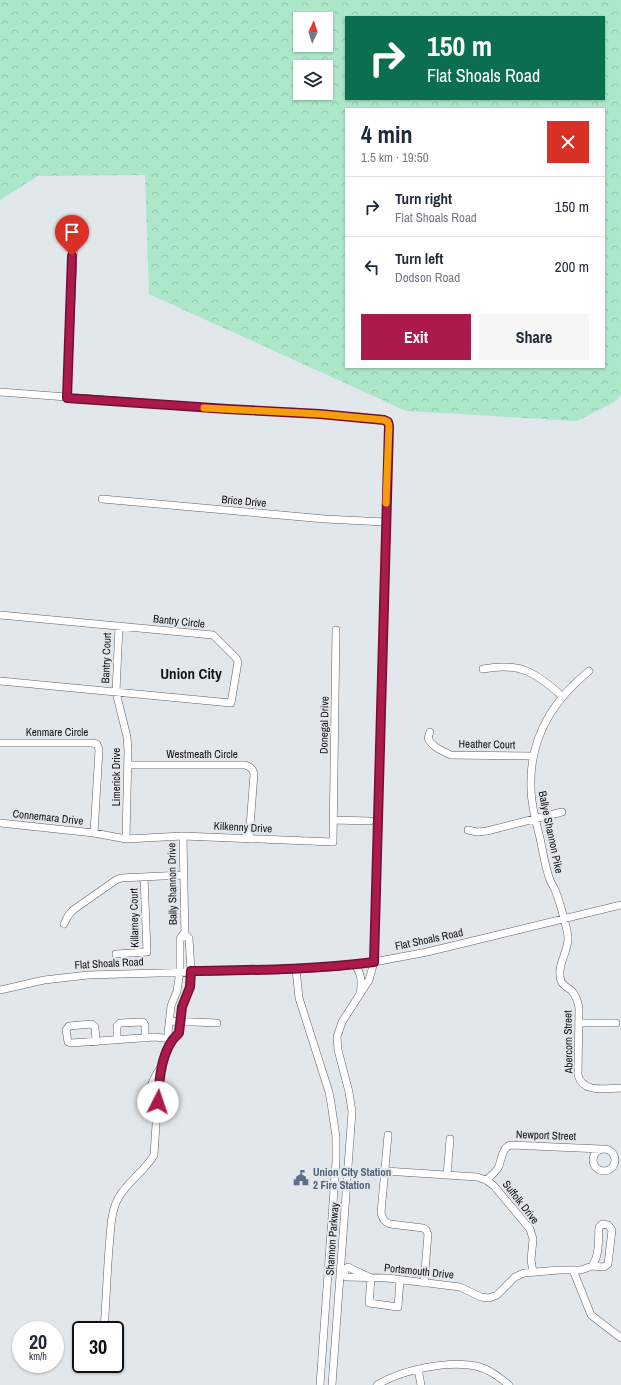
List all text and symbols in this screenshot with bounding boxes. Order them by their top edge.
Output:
north arrow [293,12,333,52]
map controls [293,12,333,100]
text: 150 m [427,27,492,65]
icon: right [361,32,413,84]
button: layers [293,60,333,100]
text: Flat Shoals Road [427,63,540,88]
text: 4 min [361,118,412,150]
button: close [547,121,589,163]
text: 1.5 km · 19:50 [361,149,429,166]
text: Turn right [395,188,452,209]
icon: right [361,196,383,218]
text: 150 m [555,196,589,217]
text: Flat Shoals Road [395,209,477,226]
pin [55,215,89,256]
icon: arrive [61,221,83,243]
text: Turn left [395,248,443,269]
icon: left [361,256,383,278]
text: 200 m [555,256,589,277]
text: Dodson Road [395,269,460,286]
button: Exit [361,314,471,360]
button: Share [479,314,589,360]
street label: Brice Drive [221,492,267,510]
street label: Bantry Circle [152,611,206,631]
street label: Bantry Court [98,632,114,684]
district label: Union City [160,663,222,684]
street label: Donegal Drive [316,696,332,754]
street label: Kenmare Circle [26,725,88,739]
street label: Heather Court [459,737,516,752]
street label: Westmeath Circle [166,747,238,761]
street label: Limerick Drive [109,748,123,806]
street label: Ballye Shannon Pike [535,790,567,874]
street label: Connemara Drive [12,806,84,828]
street label: Kilkenny Drive [213,818,273,836]
street label: Bally Shannon Drive [164,843,180,925]
street label: Killarney Court [126,888,142,948]
street label: Flat Shoals Road [394,925,464,953]
street label: Flat Shoals Road [74,954,144,972]
street label: Abercorn Street [560,1010,576,1075]
position arrow [137,1081,179,1123]
street label: Newport Street [516,1127,577,1143]
place label: Union City Station 2 Fire Station [313,1165,391,1192]
public building icon: Union City Station 2 Fire Station [292,1169,310,1187]
street label: Suffolk Drive [500,1177,542,1227]
street label: Shannon Parkway [322,1202,342,1276]
street label: Portsmouth Drive [383,1260,455,1282]
speed limit sign: 30 [72,1321,124,1373]
text: 20 [29,1328,47,1355]
text: km/h [29,1350,47,1363]

